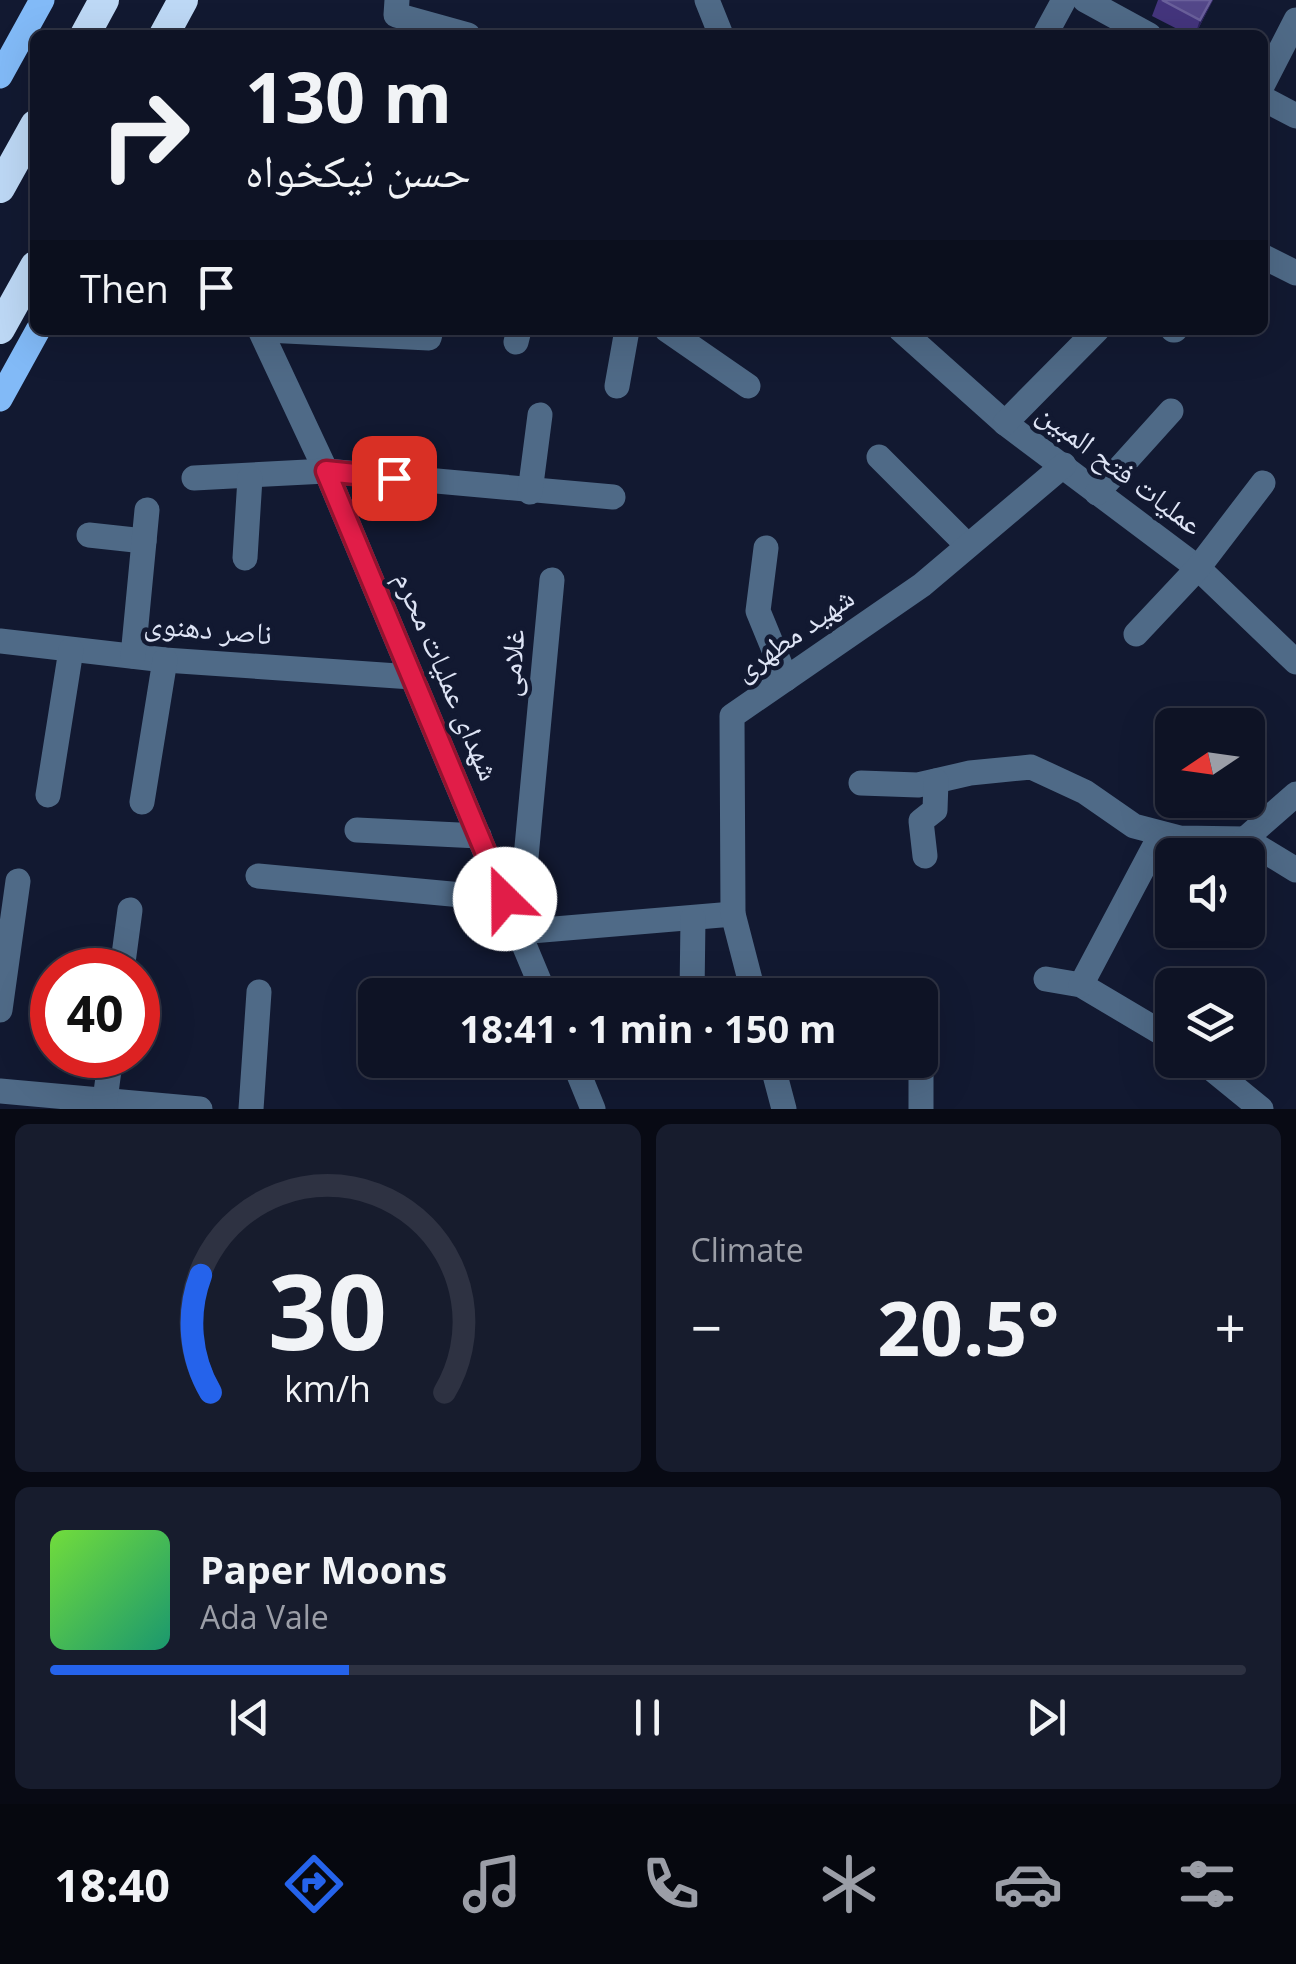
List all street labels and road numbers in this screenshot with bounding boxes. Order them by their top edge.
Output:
street label: عملیات فتح المبین [1029,392,1212,544]
street label: شهدای عملیات محرم [386,565,511,786]
street label: شهید مطهری [725,576,862,689]
street label: ناصر دهنوی [142,601,274,654]
street label: غلامی [487,627,534,698]

